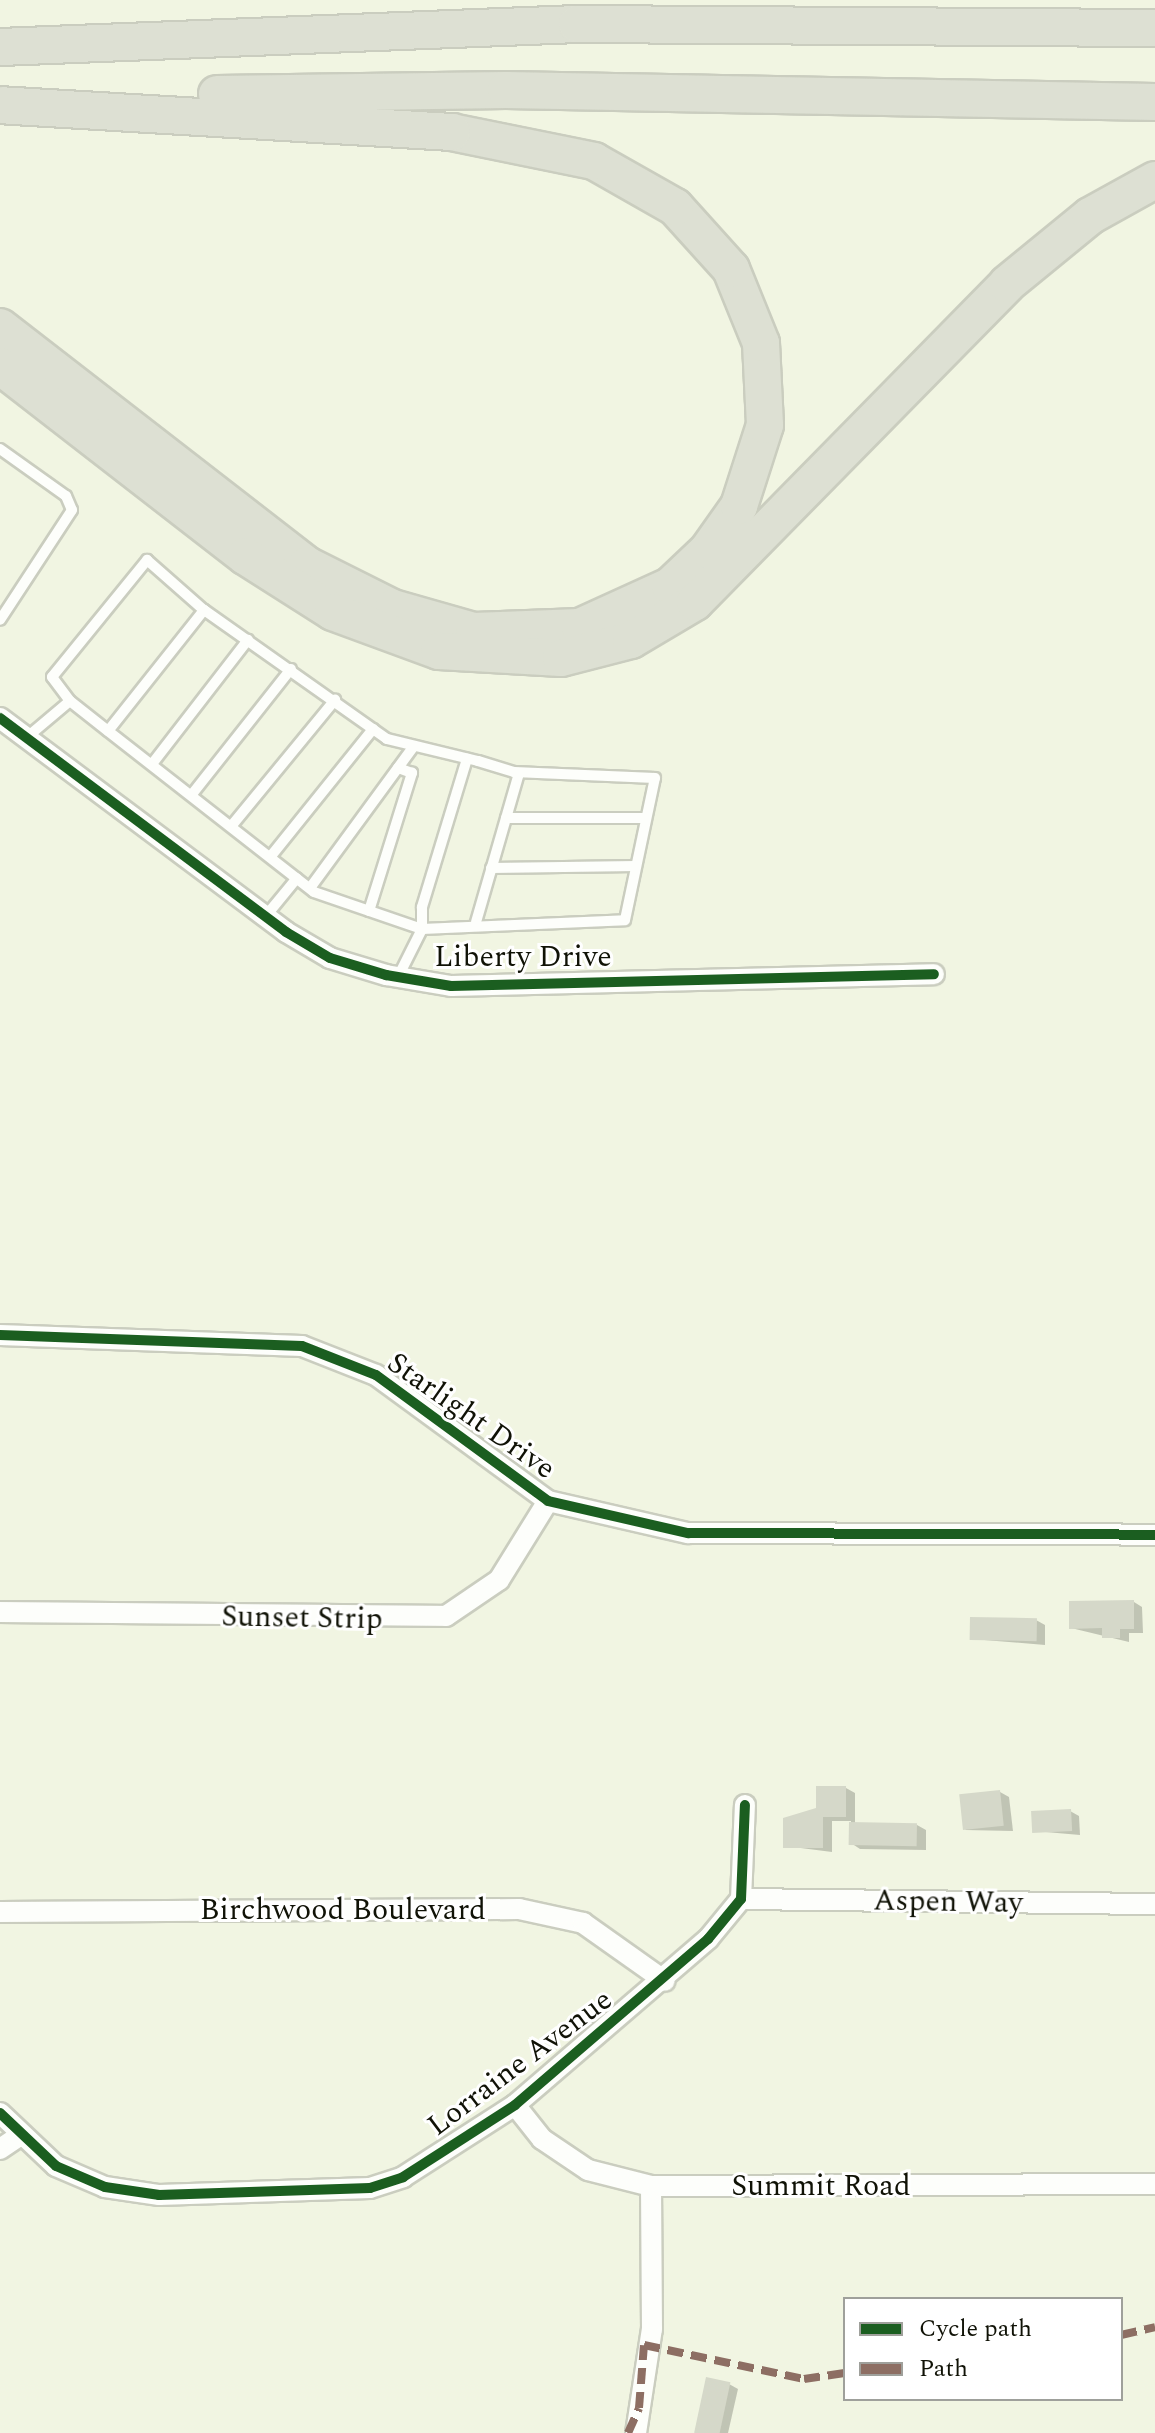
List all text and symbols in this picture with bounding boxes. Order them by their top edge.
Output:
street label: Liberty Drive [434,939,612,975]
street label: Starlight Drive [380,1345,562,1487]
street label: Sunset Strip [221,1599,383,1637]
street label: Aspen Way [873,1883,1023,1921]
street label: Birchwood Boulevard [200,1892,486,1928]
street label: Lorraine Avenue [421,1982,619,2144]
street label: Summit Road [731,2168,911,2204]
legend [843,2297,1123,2401]
text: Cycle path [919,2311,1032,2347]
text: Path [919,2351,968,2387]

